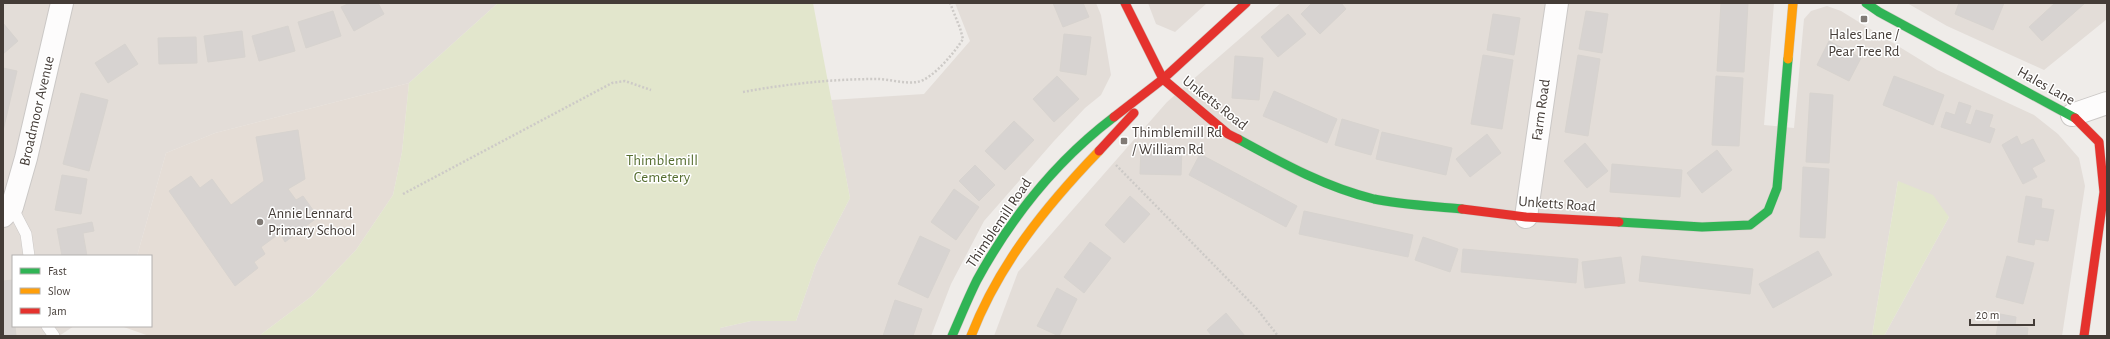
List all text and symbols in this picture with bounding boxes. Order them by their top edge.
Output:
marker: Hales Lane / Pear Tree Rd [1859,14,1869,24]
place label: Hales Lane / Pear Tree Rd [1828,27,1900,59]
street label: Broadmoor Avenue [17,54,57,167]
street label: Hales Lane [2015,64,2077,108]
street label: Unketts Road [1180,73,1250,133]
street label: Farm Road [1529,78,1553,142]
place label: Thimblemill Rd / William Rd [1132,125,1222,157]
marker: Thimblemill Rd / William Rd [1119,136,1129,146]
park label: Thimblemill Cemetery [626,153,698,185]
street label: Thimblemill Road [964,175,1035,270]
street label: Unketts Road [1518,194,1597,214]
place label: Annie Lennard Primary School [268,206,356,238]
marker: Annie Lennard Primary School [255,217,265,227]
legend [12,255,152,327]
text: Fast [48,265,67,277]
text: Slow [48,285,70,297]
scale bar [1970,301,2034,327]
text: Jam [48,305,67,317]
text: 20 m [1976,309,1999,321]

